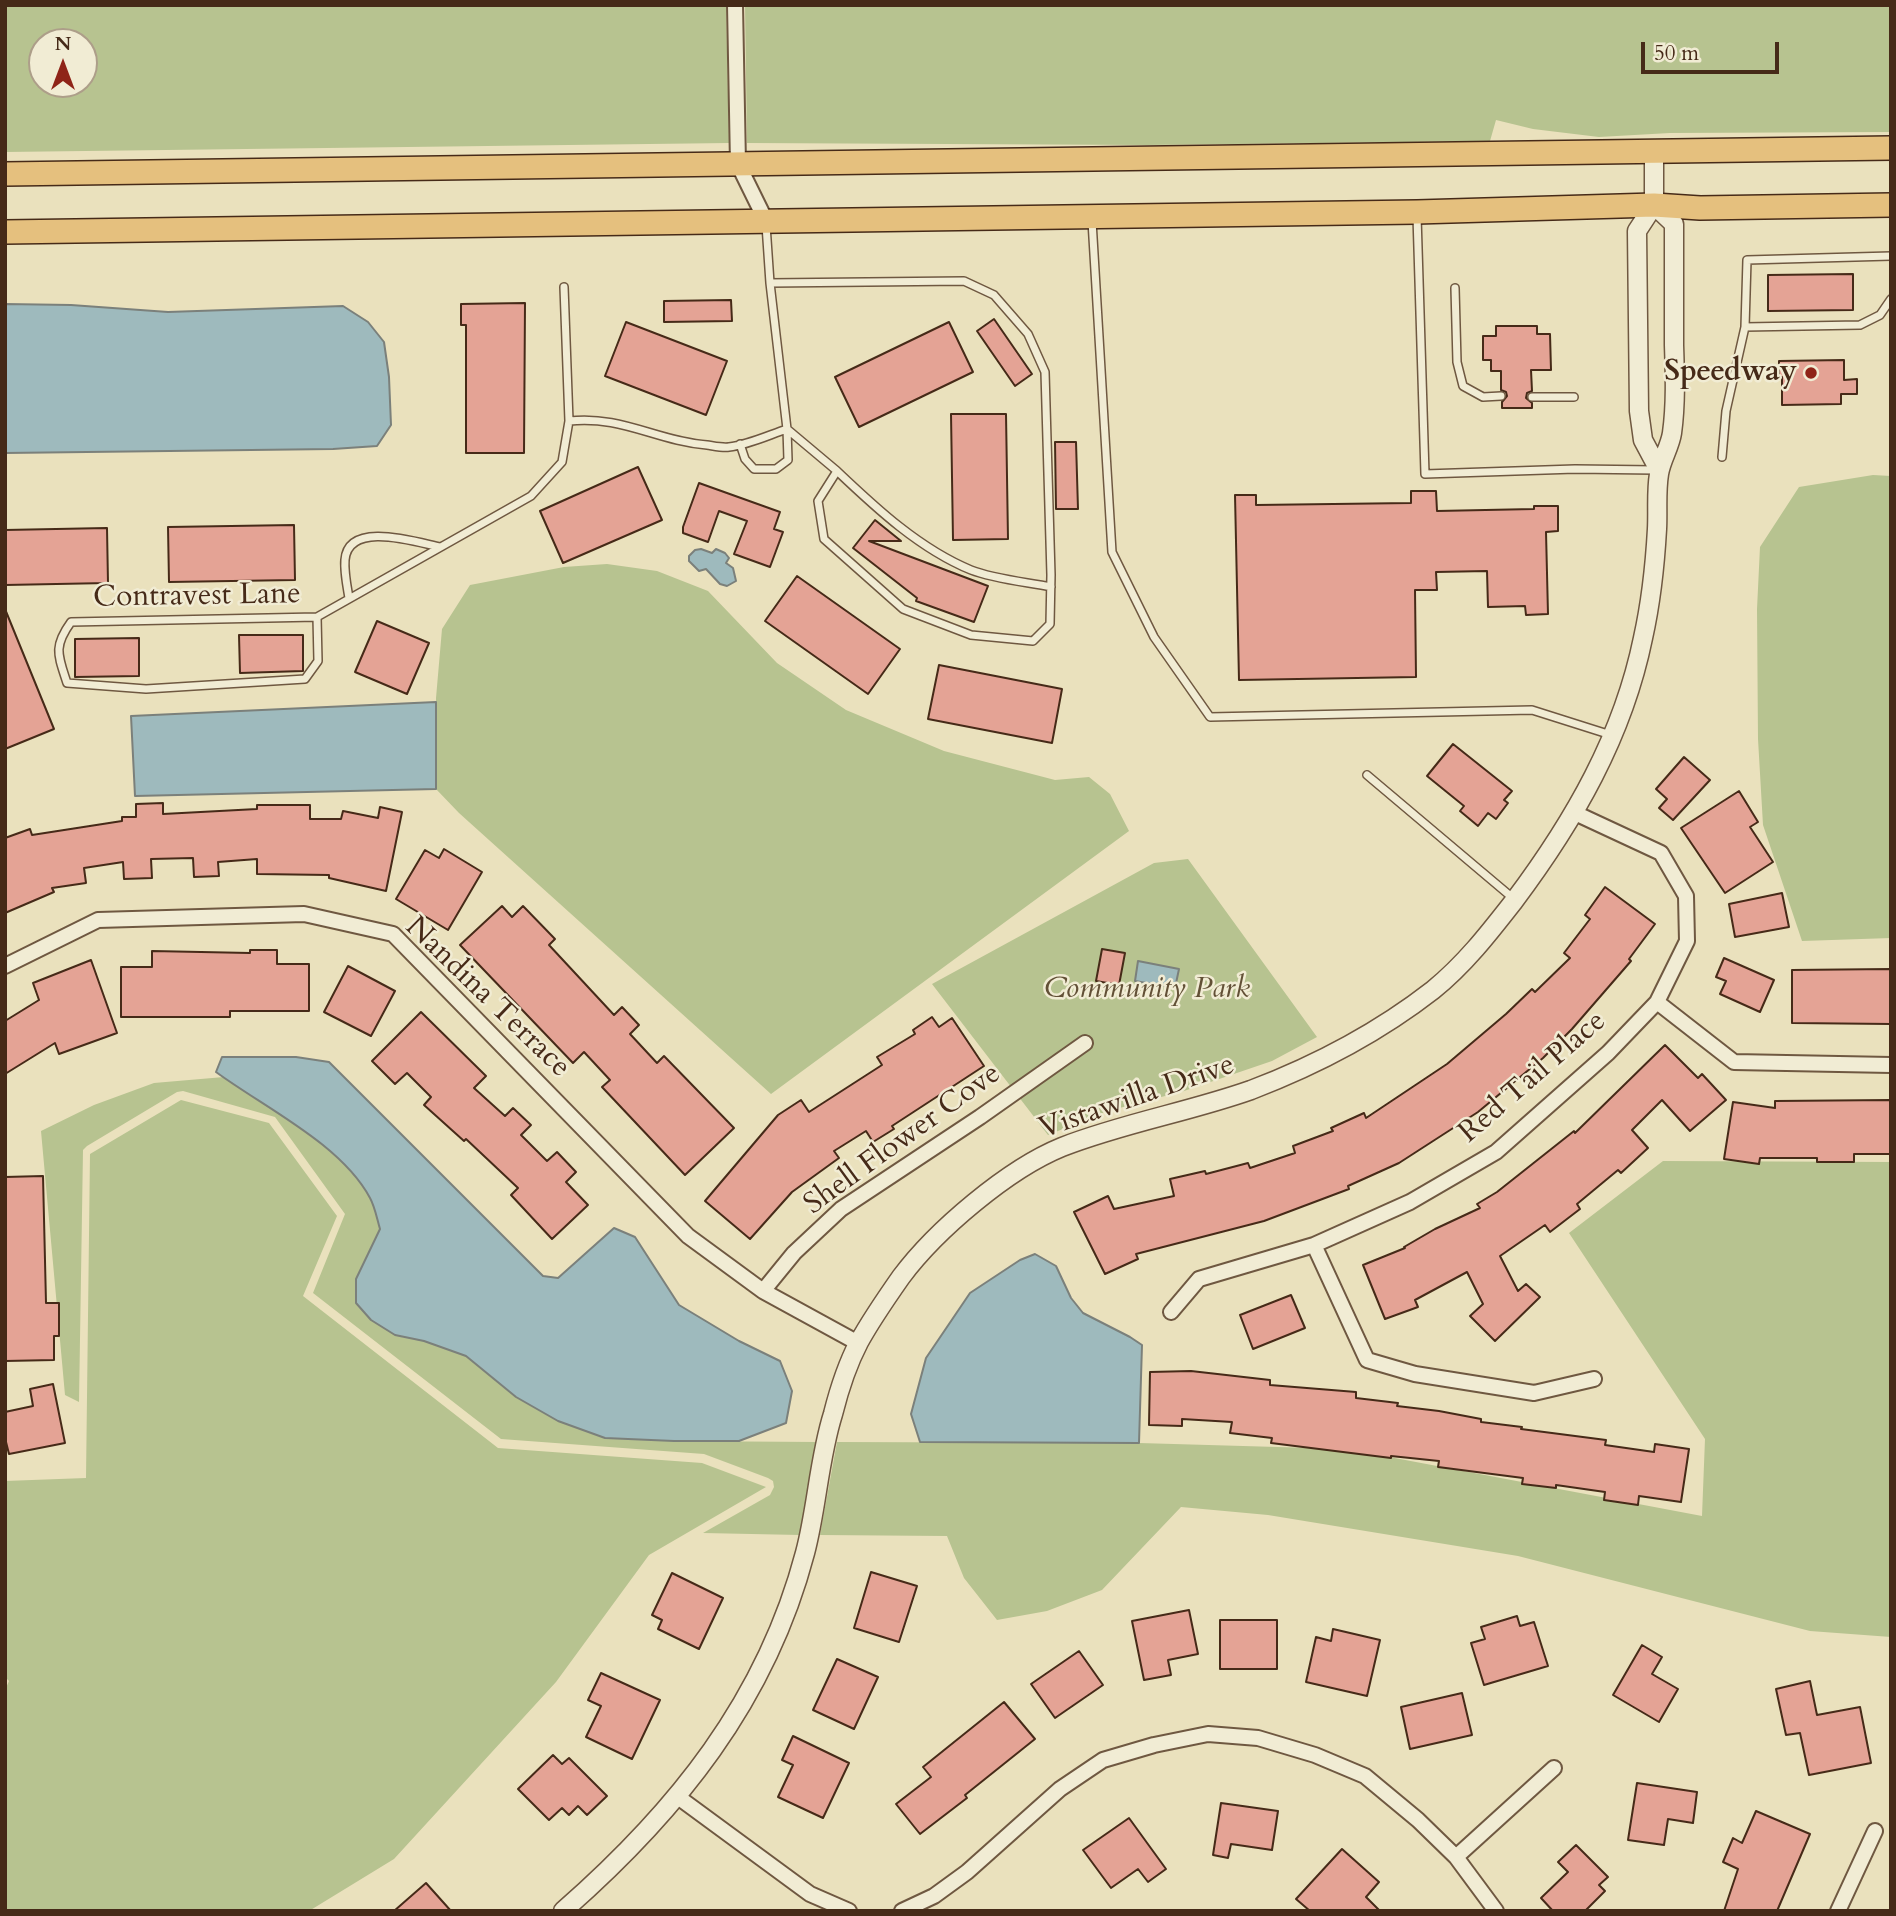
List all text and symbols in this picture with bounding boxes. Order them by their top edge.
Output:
north arrow [28,28,98,98]
scale bar [1644,28,1782,72]
text: N [55,31,71,57]
text: 50 m [1654,39,1699,68]
place label: Speedway [1664,355,1797,391]
marker: Speedway [1803,365,1819,381]
street label: Contravest Lane [93,577,301,617]
street label: Nandina Terrace [397,910,577,1086]
park label: Community Park [1044,972,1250,1008]
street label: Red Tail Place [1452,1004,1614,1152]
street label: Vistawilla Drive [1035,1048,1239,1148]
street label: Shell Flower Cove [798,1057,1008,1223]

